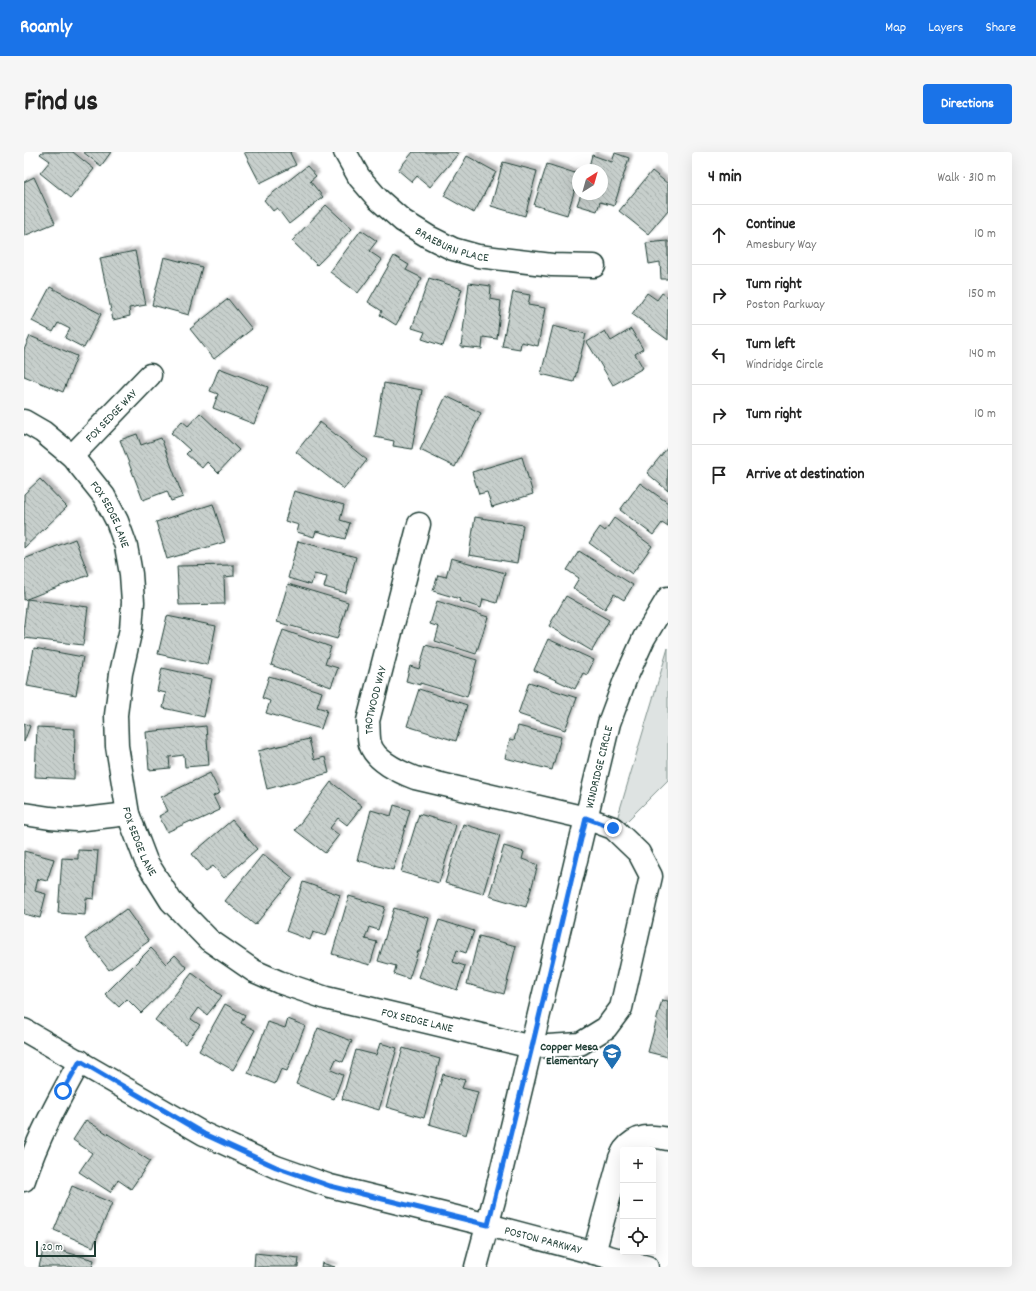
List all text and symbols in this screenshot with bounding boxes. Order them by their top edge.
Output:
text: Roamly [20,15,72,42]
text: Map [885,18,906,38]
text: Layers [928,18,963,38]
text: Share [985,18,1016,38]
text: Find us [24,84,98,124]
button: Directions [923,84,1012,124]
north arrow [572,164,608,200]
text: 4 min [708,166,742,190]
text: Walk · 310 m [937,169,996,188]
text: Continue [746,214,795,236]
street label: BRAEBURN PLACE [411,223,490,267]
icon: ahead [708,224,730,246]
text: 10 m [974,225,996,244]
text: Amesbury Way [746,236,816,255]
text: Turn right [746,274,802,296]
icon: right [708,284,730,306]
text: 150 m [968,285,996,304]
text: Poston Parkway [746,296,825,315]
text: Turn left [746,334,795,356]
icon: left [708,344,730,366]
text: 140 m [969,345,996,364]
text: Windridge Circle [746,356,823,375]
street label: FOX SEDGE WAY [82,386,142,447]
icon: right [708,404,730,426]
text: Turn right [746,404,802,426]
text: 10 m [974,405,996,424]
icon: arrive [708,464,730,486]
text: Arrive at destination [746,464,864,486]
street label: FOX SEDGE LANE [85,478,133,551]
street label: TROTWOOD WAY [361,664,392,734]
street label: WINDRIDGE CIRCLE [582,723,618,810]
street label: FOX SEDGE LANE [117,806,161,880]
route end [604,819,622,837]
street label: FOX SEDGE LANE [379,1004,455,1038]
place label: Copper Mesa Elementary [540,1039,599,1070]
school or university icon: Copper Mesa Elementary [601,1042,623,1070]
route start [54,1082,72,1100]
map controls [620,1147,656,1255]
button: + [620,1147,656,1183]
button: − [620,1183,656,1219]
button: locate [620,1219,656,1255]
street label: POSTON PARKWAY [502,1223,584,1259]
scale bar [36,1239,96,1258]
text: 20 m [42,1240,63,1256]

